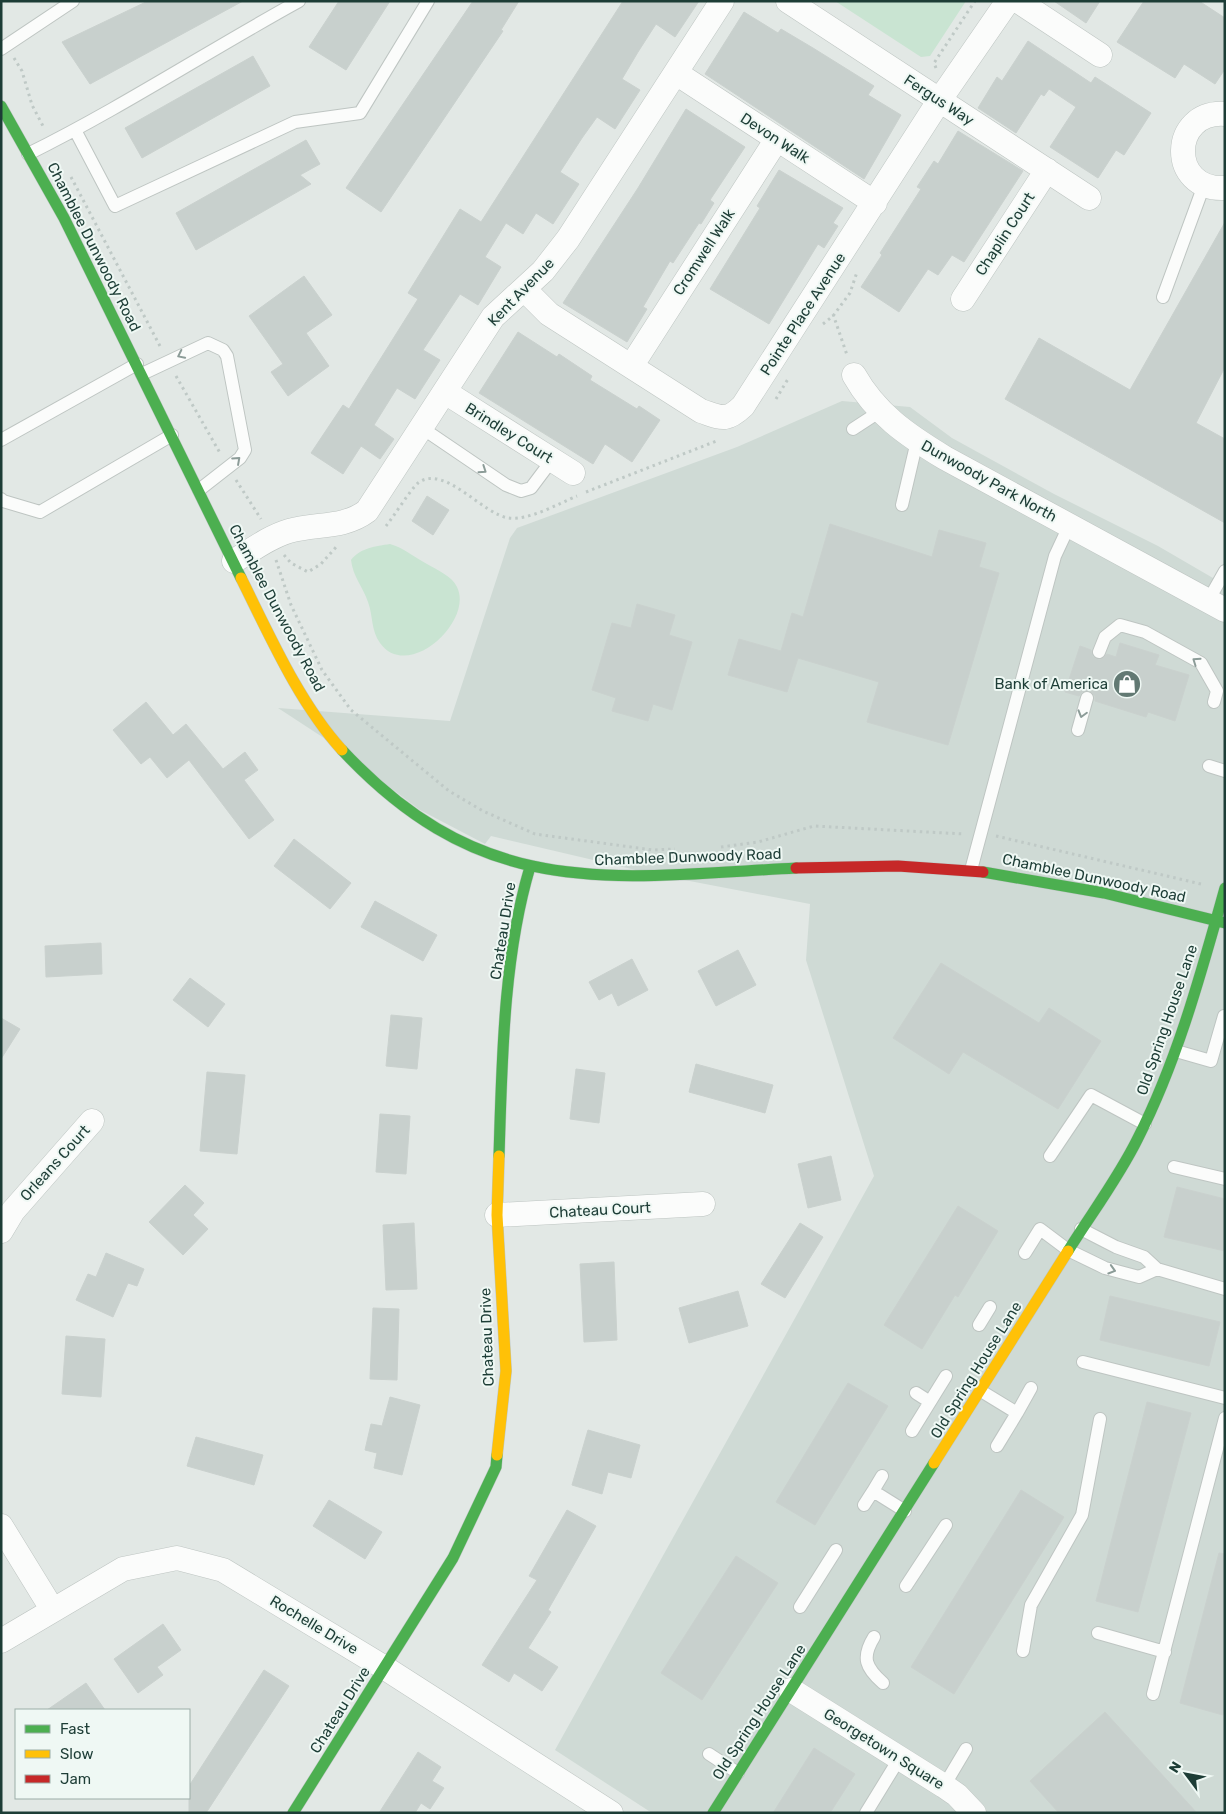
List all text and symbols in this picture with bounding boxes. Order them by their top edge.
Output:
street label: Fergus Way [901,71,977,129]
street label: Devon Walk [737,109,813,167]
street label: Chamblee Dunwoody Road [43,160,145,334]
street label: Chaplin Court [971,189,1039,279]
street label: Cromwell Walk [669,205,739,299]
street label: Pointe Place Avenue [757,249,849,379]
street label: Kent Avenue [484,254,558,330]
one-way arrow [177,349,186,359]
street label: Brindley Court [462,399,556,467]
street label: Dunwoody Park North [918,436,1060,526]
one-way arrow [232,456,241,465]
one-way arrow [477,464,487,473]
street label: Chamblee Dunwoody Road [225,521,329,695]
one-way arrow [1192,658,1202,667]
shop icon: Bank of America [1112,669,1142,699]
place label: Bank of America [994,675,1108,693]
one-way arrow [1078,710,1088,718]
street label: Chamblee Dunwoody Road [594,845,782,869]
street label: Chamblee Dunwoody Road [1001,850,1187,906]
street label: Chateau Drive [486,881,520,981]
street label: Old Spring House Lane [1133,942,1201,1098]
street label: Orleans Court [16,1121,94,1205]
street label: Chateau Court [549,1198,651,1222]
one-way arrow [1107,1264,1115,1274]
street label: Chateau Drive [476,1287,498,1387]
street label: Old Spring House Lane [926,1298,1026,1442]
street label: Rochelle Drive [267,1592,361,1658]
street label: Old Spring House Lane [708,1641,810,1783]
street label: Chateau Drive [306,1663,374,1757]
street label: Georgetown Square [820,1705,948,1793]
legend [15,1709,190,1799]
text: Fast [60,1720,90,1738]
text: Slow [60,1745,93,1763]
north arrow [1161,1749,1211,1799]
text: N [1166,1759,1185,1776]
text: Jam [60,1770,91,1788]

